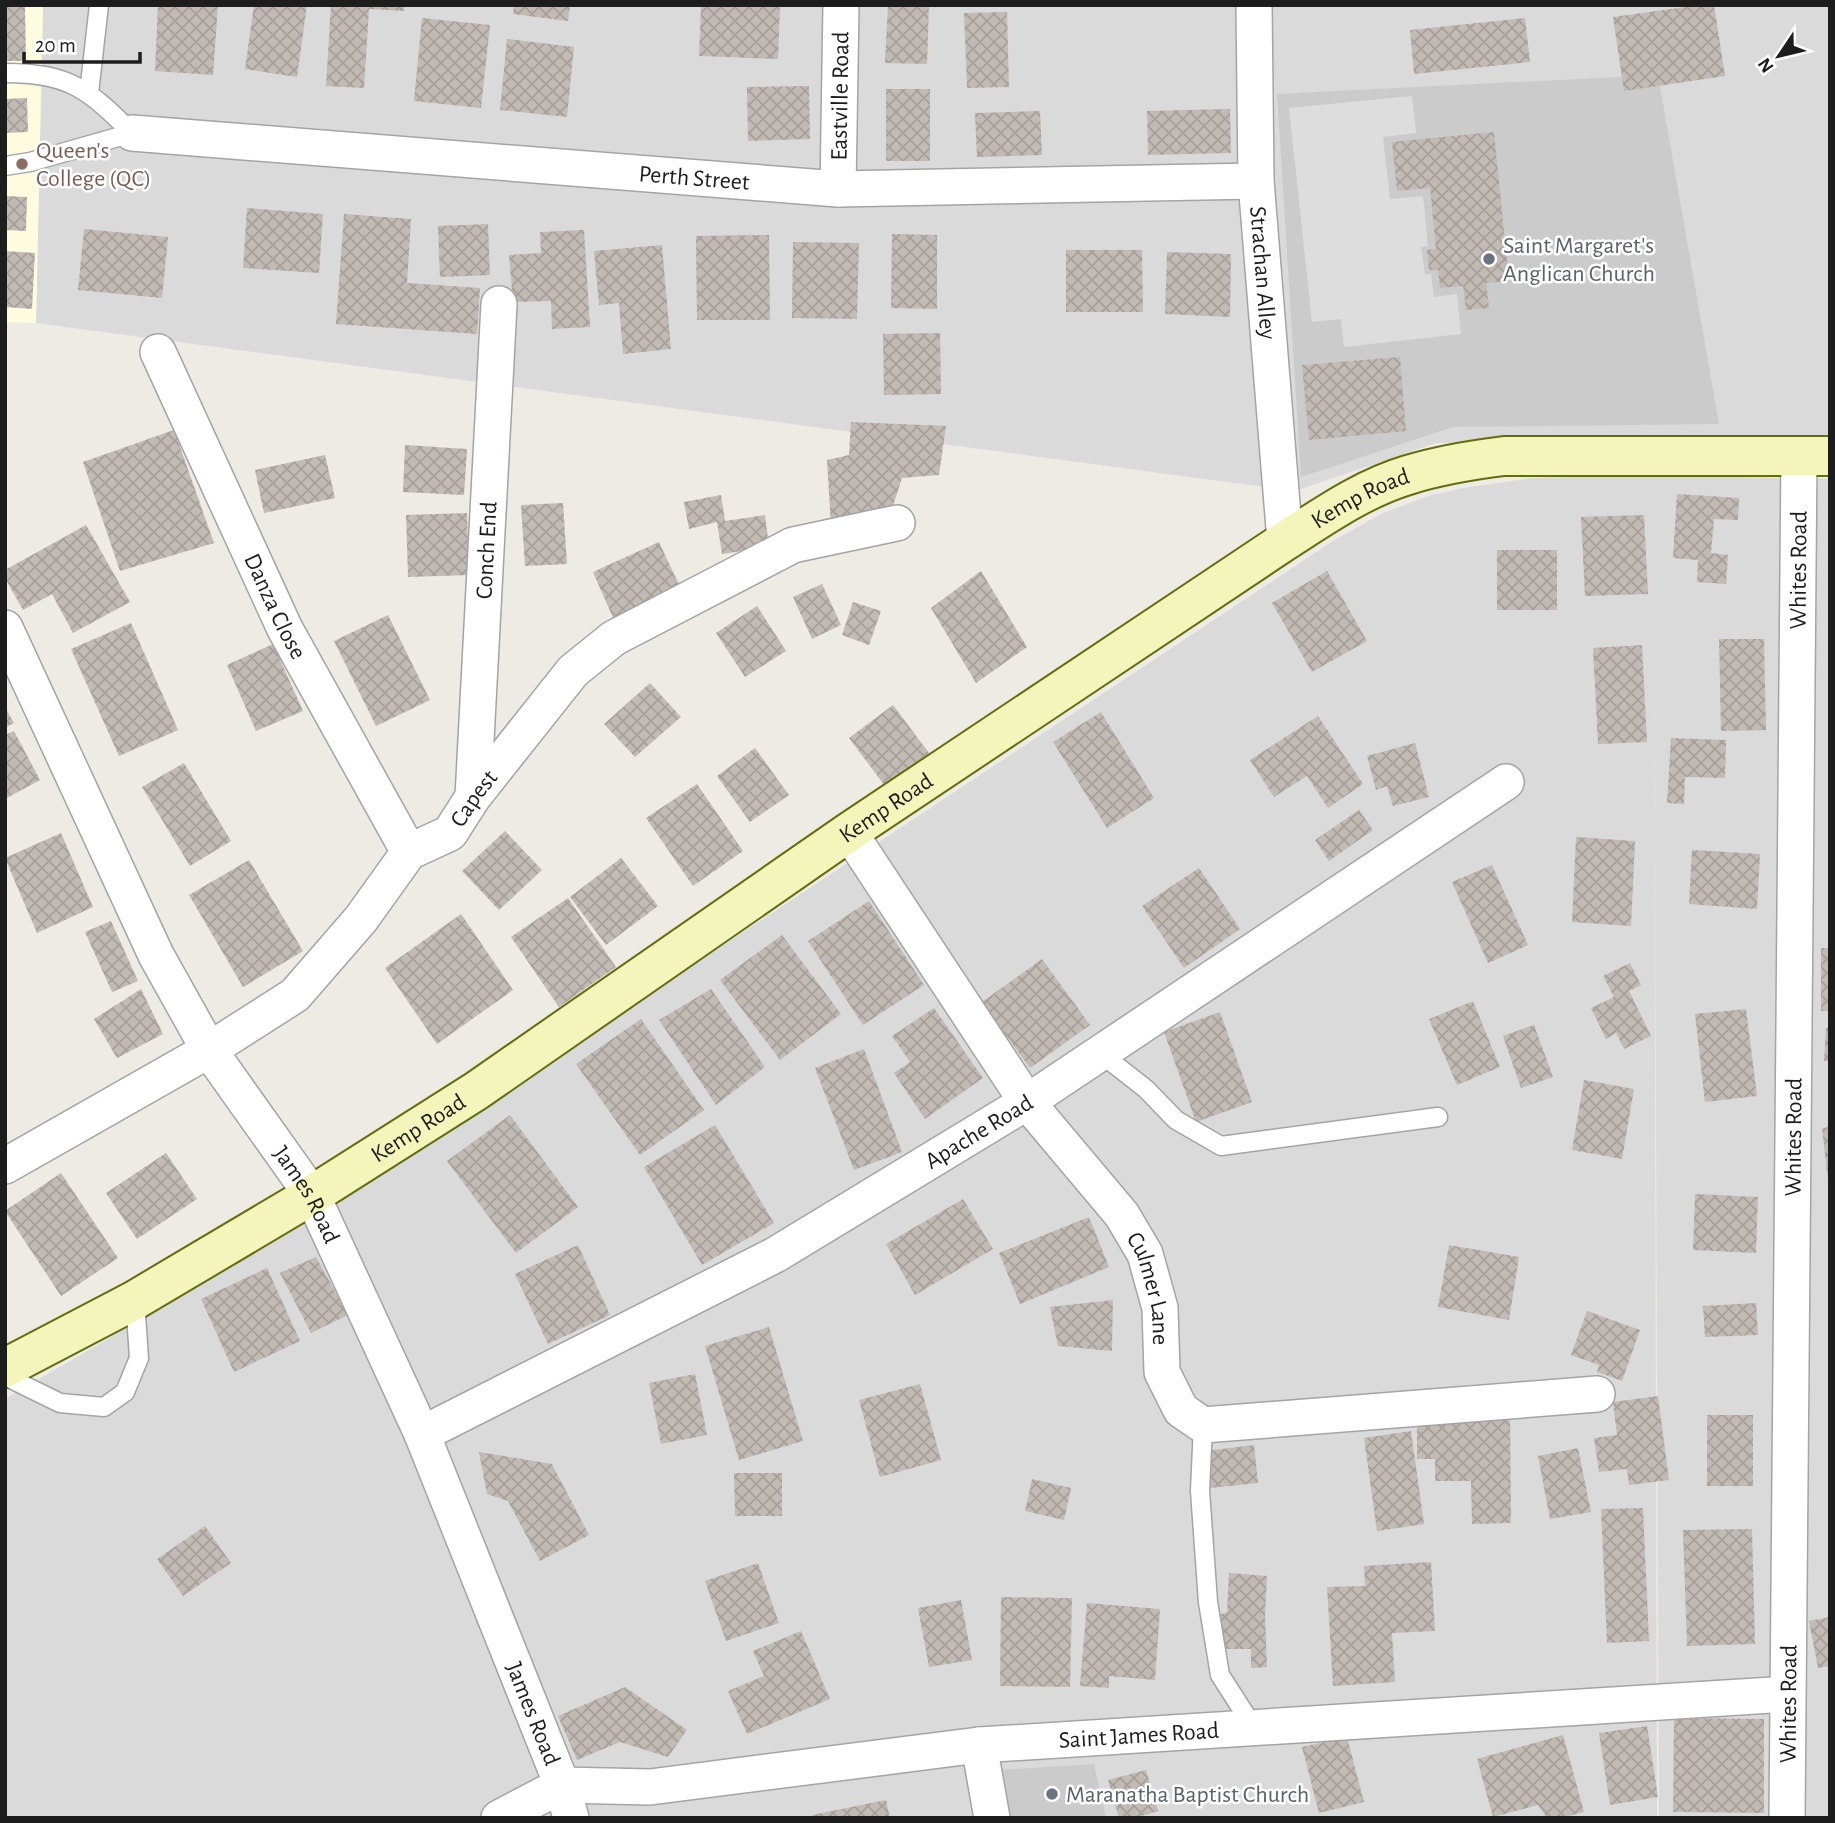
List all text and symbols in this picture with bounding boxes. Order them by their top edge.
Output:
scale bar [24,21,140,65]
north arrow [1744,21,1814,91]
street label: Eastville Road [827,31,854,161]
text: 20 m [35,35,76,56]
text: N [1755,54,1778,76]
place label: Queen's College (QC) [36,139,151,191]
marker: Queen's College (QC) [14,156,30,172]
street label: Perth Street [638,162,751,195]
street label: Strachan Alley [1245,205,1280,340]
place label: Saint Margaret's Anglican Church [1503,234,1655,286]
marker: Saint Margaret's Anglican Church [1481,251,1497,267]
street label: Kemp Road [1307,464,1412,534]
street label: Conch End [472,501,502,600]
street label: Whites Road [1786,511,1812,629]
street label: Danza Close [239,550,310,663]
street label: Capest [446,766,503,831]
street label: Kemp Road [835,769,937,848]
street label: Whites Road [1781,1078,1807,1196]
street label: Kemp Road [367,1090,470,1167]
street label: Apache Road [921,1091,1037,1174]
street label: James Road [268,1142,344,1247]
street label: Culmer Lane [1122,1228,1172,1345]
street label: Whites Road [1776,1645,1802,1763]
street label: James Road [501,1659,564,1769]
street label: Saint James Road [1058,1719,1220,1753]
place label: Maranatha Baptist Church [1066,1783,1309,1807]
marker: Maranatha Baptist Church [1044,1786,1060,1802]

